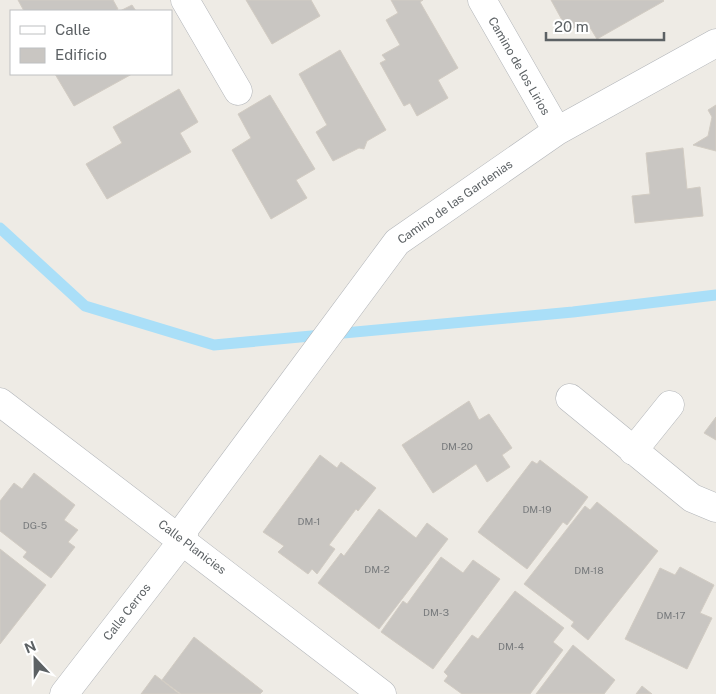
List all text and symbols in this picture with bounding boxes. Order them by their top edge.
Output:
legend [10,10,172,75]
scale bar [546,10,664,42]
street label: Camino de los Lirios [485,14,553,118]
text: 20 m [554,18,589,35]
text: Calle [55,21,91,38]
text: Edificio [55,46,107,63]
street label: Camino de las Gardenias [395,157,515,247]
house number: DM-20 [441,440,473,452]
house number: DM-19 [522,503,552,515]
house number: DM-1 [298,515,320,527]
street label: Calle Planicies [155,517,229,577]
house number: DG-5 [23,519,47,531]
house number: DM-2 [364,563,390,575]
house number: DM-18 [574,564,604,576]
street label: Calle Cerros [100,581,154,643]
house number: DM-3 [423,606,449,618]
house number: DM-17 [657,609,685,621]
north arrow [10,634,60,684]
text: N [22,637,38,656]
house number: DM-4 [498,640,524,652]

